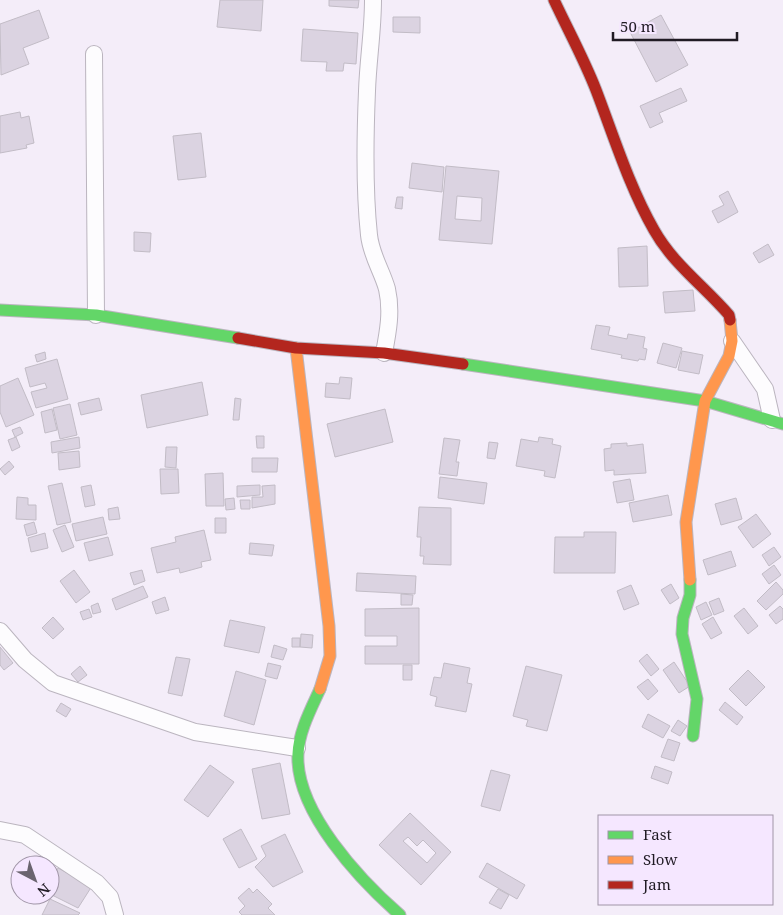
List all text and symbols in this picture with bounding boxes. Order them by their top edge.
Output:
scale bar [613,10,737,42]
text: 50 m [620,16,655,36]
legend [598,815,773,905]
text: Fast [643,824,672,844]
text: Slow [643,849,677,869]
north arrow [10,855,60,905]
text: Jam [642,874,671,894]
text: N [33,879,54,901]

